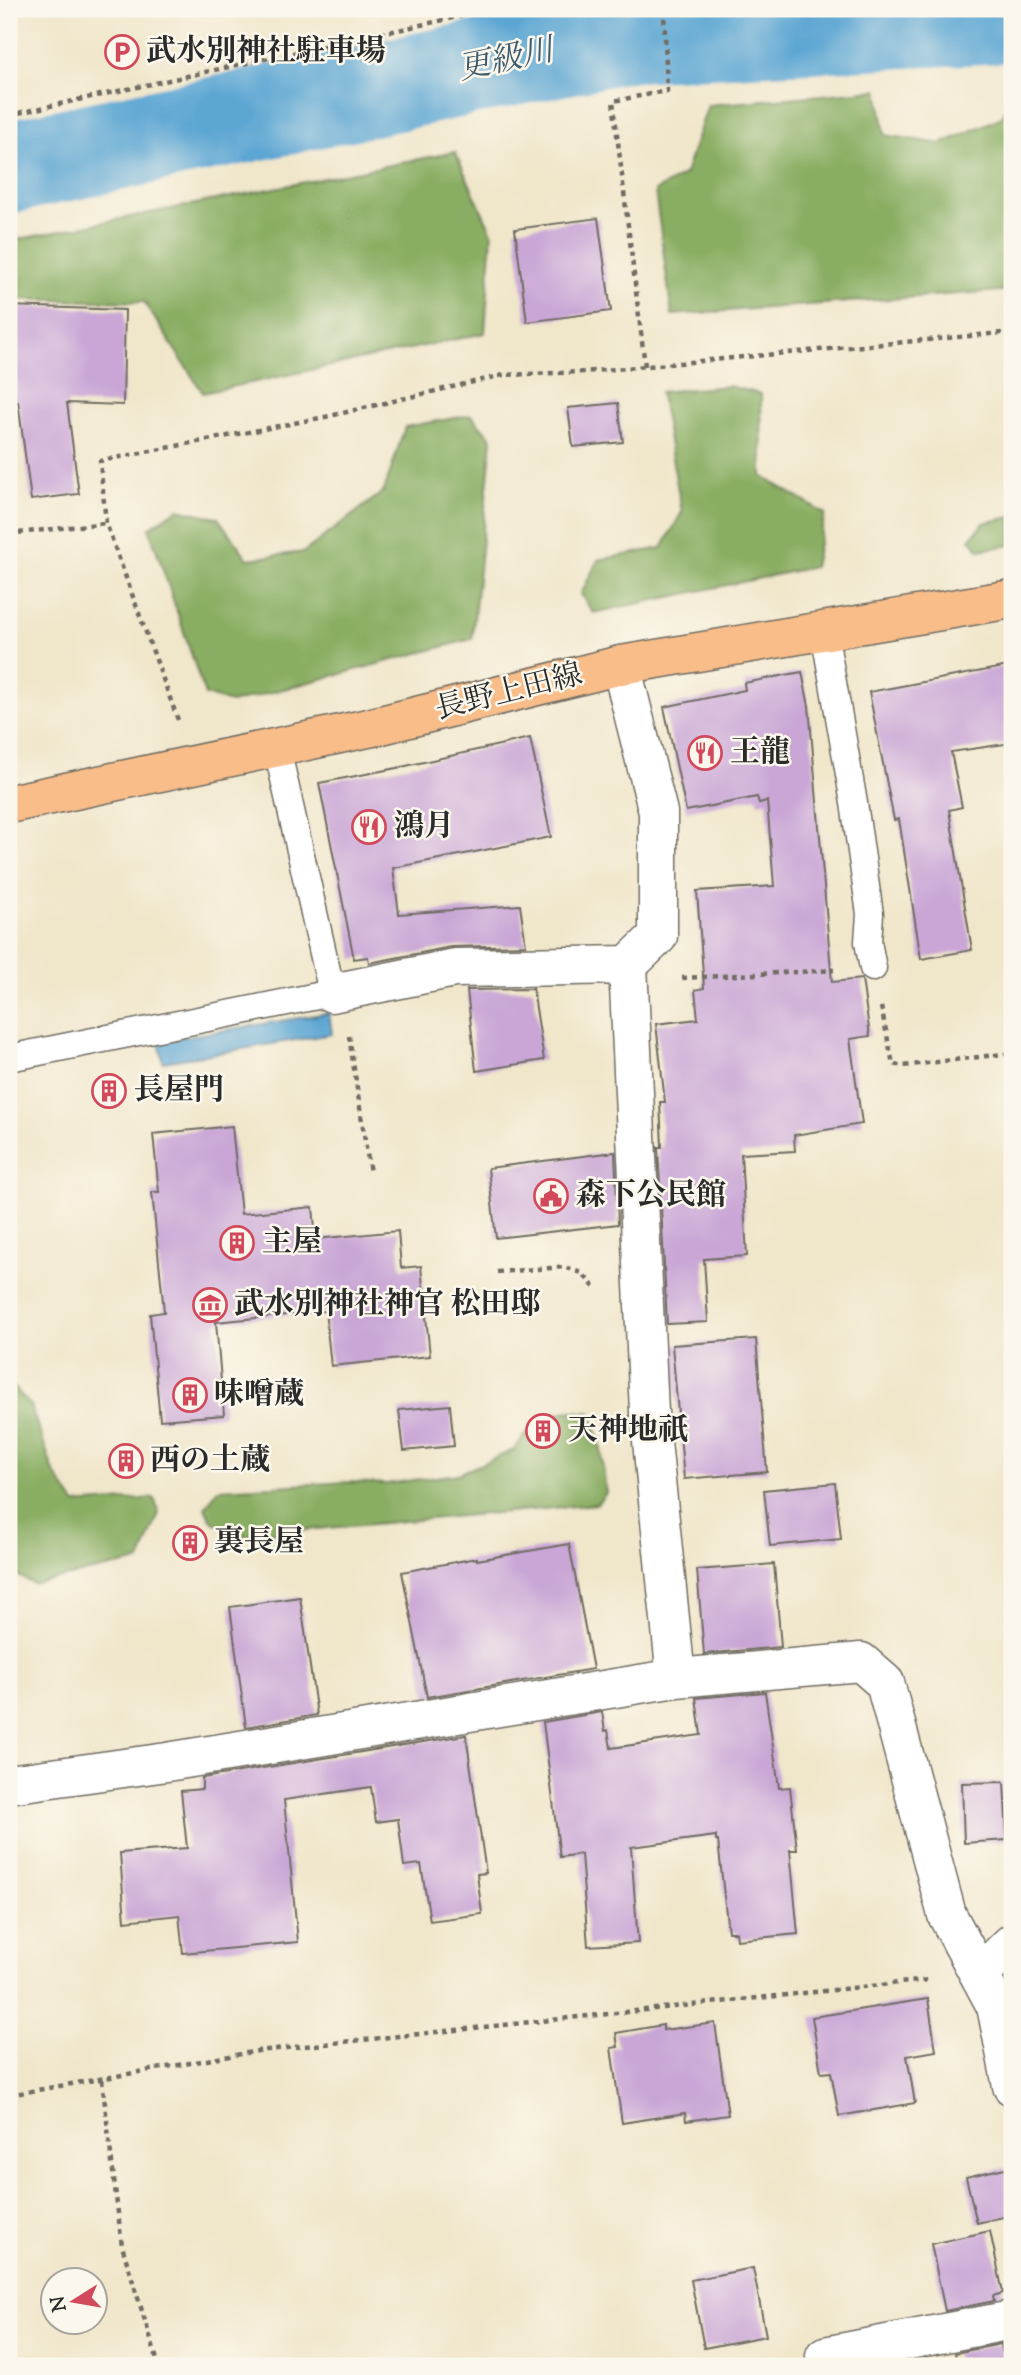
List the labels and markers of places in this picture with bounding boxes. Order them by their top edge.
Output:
place label: 武水別神社駐車場 [146,31,386,74]
parking icon: 武水別神社駐車場 [103,33,141,71]
place label: 王龍 [730,732,790,775]
restaurant icon: 王龍 [686,734,724,772]
place label: 鴻月 [394,806,454,849]
restaurant icon: 鴻月 [350,808,388,846]
place label: 長屋門 [134,1070,224,1113]
building icon: 長屋門 [90,1072,128,1110]
place label: 森下公民館 [576,1175,726,1218]
public building icon: 森下公民館 [532,1177,570,1215]
place label: 主屋 [262,1222,322,1265]
building icon: 主屋 [218,1224,256,1262]
place label: 武水別神社神官 松田邸 [234,1284,540,1327]
museum icon: 武水別神社神官 松田邸 [191,1286,229,1324]
place label: 味噌蔵 [214,1374,304,1417]
building icon: 味噌蔵 [171,1376,209,1414]
place label: 天神地祇 [568,1410,688,1453]
building icon: 天神地祇 [524,1412,562,1450]
place label: 西の土蔵 [150,1440,270,1483]
building icon: 西の土蔵 [107,1442,145,1480]
place label: 裏長屋 [214,1522,304,1565]
building icon: 裏長屋 [171,1524,209,1562]

